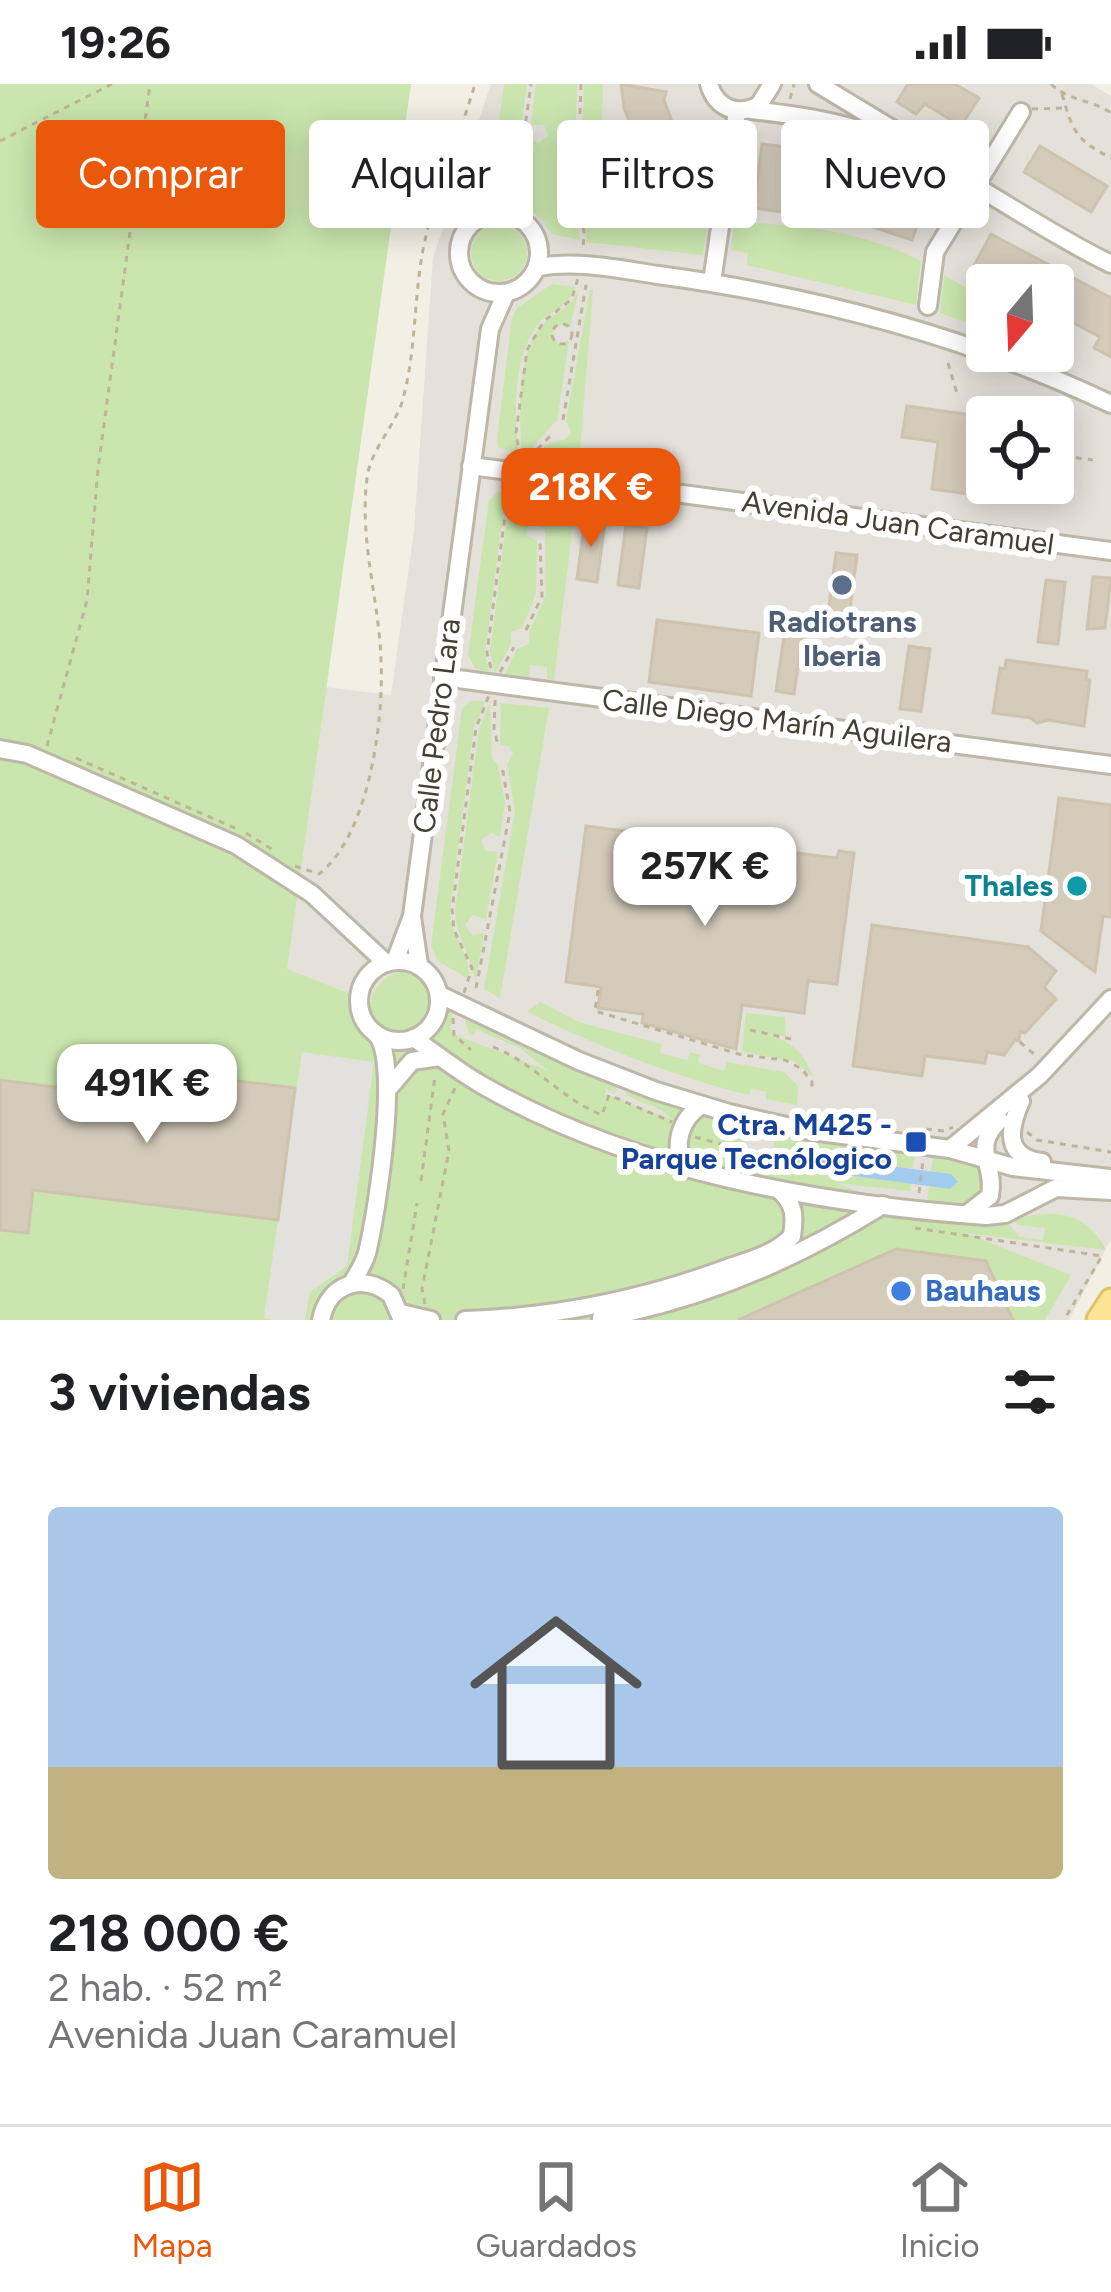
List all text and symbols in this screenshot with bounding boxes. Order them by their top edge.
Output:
text: 19:26 [60,15,171,69]
chip: Comprar [36,120,285,228]
chip: Alquilar [309,120,533,228]
chip: Filtros [557,120,757,228]
chip: Nuevo [781,120,989,228]
north arrow [966,264,1074,372]
map controls [966,264,1074,504]
button: locate [966,396,1074,504]
pin: 218K € [493,448,689,550]
text: 218K € [528,463,654,510]
street label: Avenida Juan Caramuel [740,482,1057,563]
marker: Radiotrans Iberia [829,572,855,598]
place label: Radiotrans Iberia [768,603,916,674]
street label: Calle Pedro Lara [405,616,468,836]
street label: Calle Diego Marín Aguilera [600,681,954,760]
pin: 257K € [607,827,803,929]
text: 257K € [640,842,770,889]
place label: Thales [964,867,1053,904]
marker: Thales [1064,873,1090,899]
pin: 491K € [49,1044,245,1146]
text: 491K € [84,1059,210,1106]
place label: Ctra. M425 - Parque Tecnólogico [621,1106,892,1177]
marker: Ctra. M425 - Parque Tecnólogico [903,1129,929,1155]
place label: Bauhaus [925,1272,1041,1309]
marker: Bauhaus [888,1278,914,1304]
icon: filters [997,1359,1063,1425]
text: 3 viviendas [48,1362,310,1423]
icon: home [448,1585,664,1801]
text: 218 000 € [48,1903,289,1964]
text: 2 hab. · 52 m² [48,1964,282,2011]
text: Avenida Juan Caramuel [48,2011,457,2058]
tab: Mapa [131,2154,213,2265]
tab: Guardados [475,2154,637,2265]
tab: Inicio [900,2154,980,2265]

